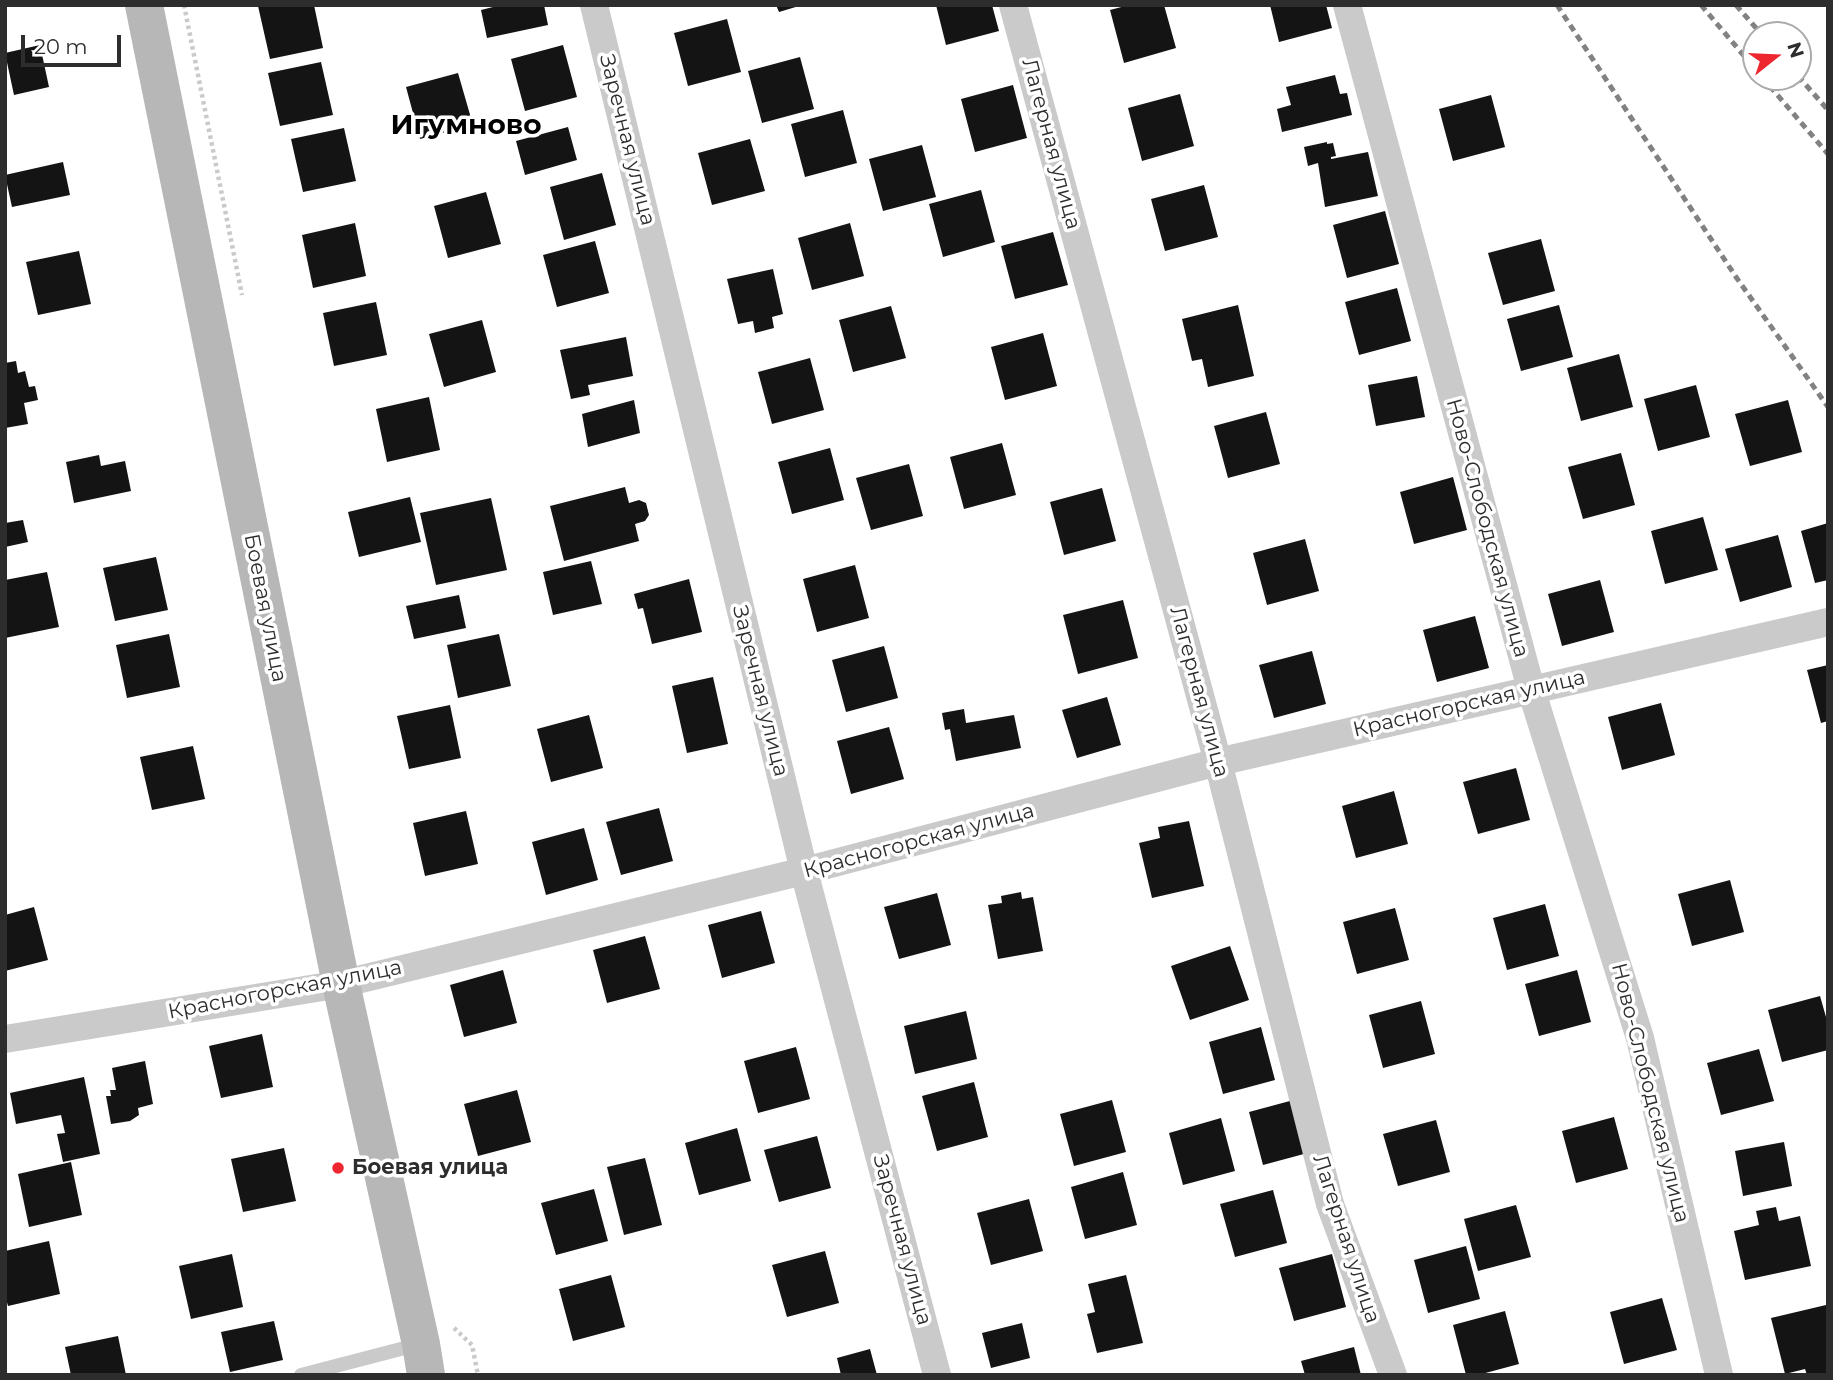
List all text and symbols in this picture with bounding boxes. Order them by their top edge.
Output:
scale bar [24,21,124,65]
north arrow [1742,21,1812,91]
text: 20 m [34,34,88,59]
text: N [1782,39,1809,61]
street label: Заречная улица [594,52,660,228]
street label: Лагерная улица [1016,56,1086,232]
district label: Игумново [391,109,541,143]
street label: Ново-Слободская улица [1440,396,1534,660]
street label: Боевая улица [238,532,292,684]
street label: Заречная улица [727,603,793,779]
street label: Лагерная улица [1164,604,1234,780]
street label: Красногорская улица [1350,665,1588,743]
street label: Красногорская улица [801,798,1037,884]
street label: Красногорская улица [166,955,404,1025]
street label: Ново-Слободская улица [1605,960,1695,1226]
street label: Заречная улица [867,1152,937,1328]
street label: Лагерная улица [1307,1152,1385,1326]
place label: Боевая улица [352,1155,508,1181]
marker: Боевая улица [330,1160,346,1176]

